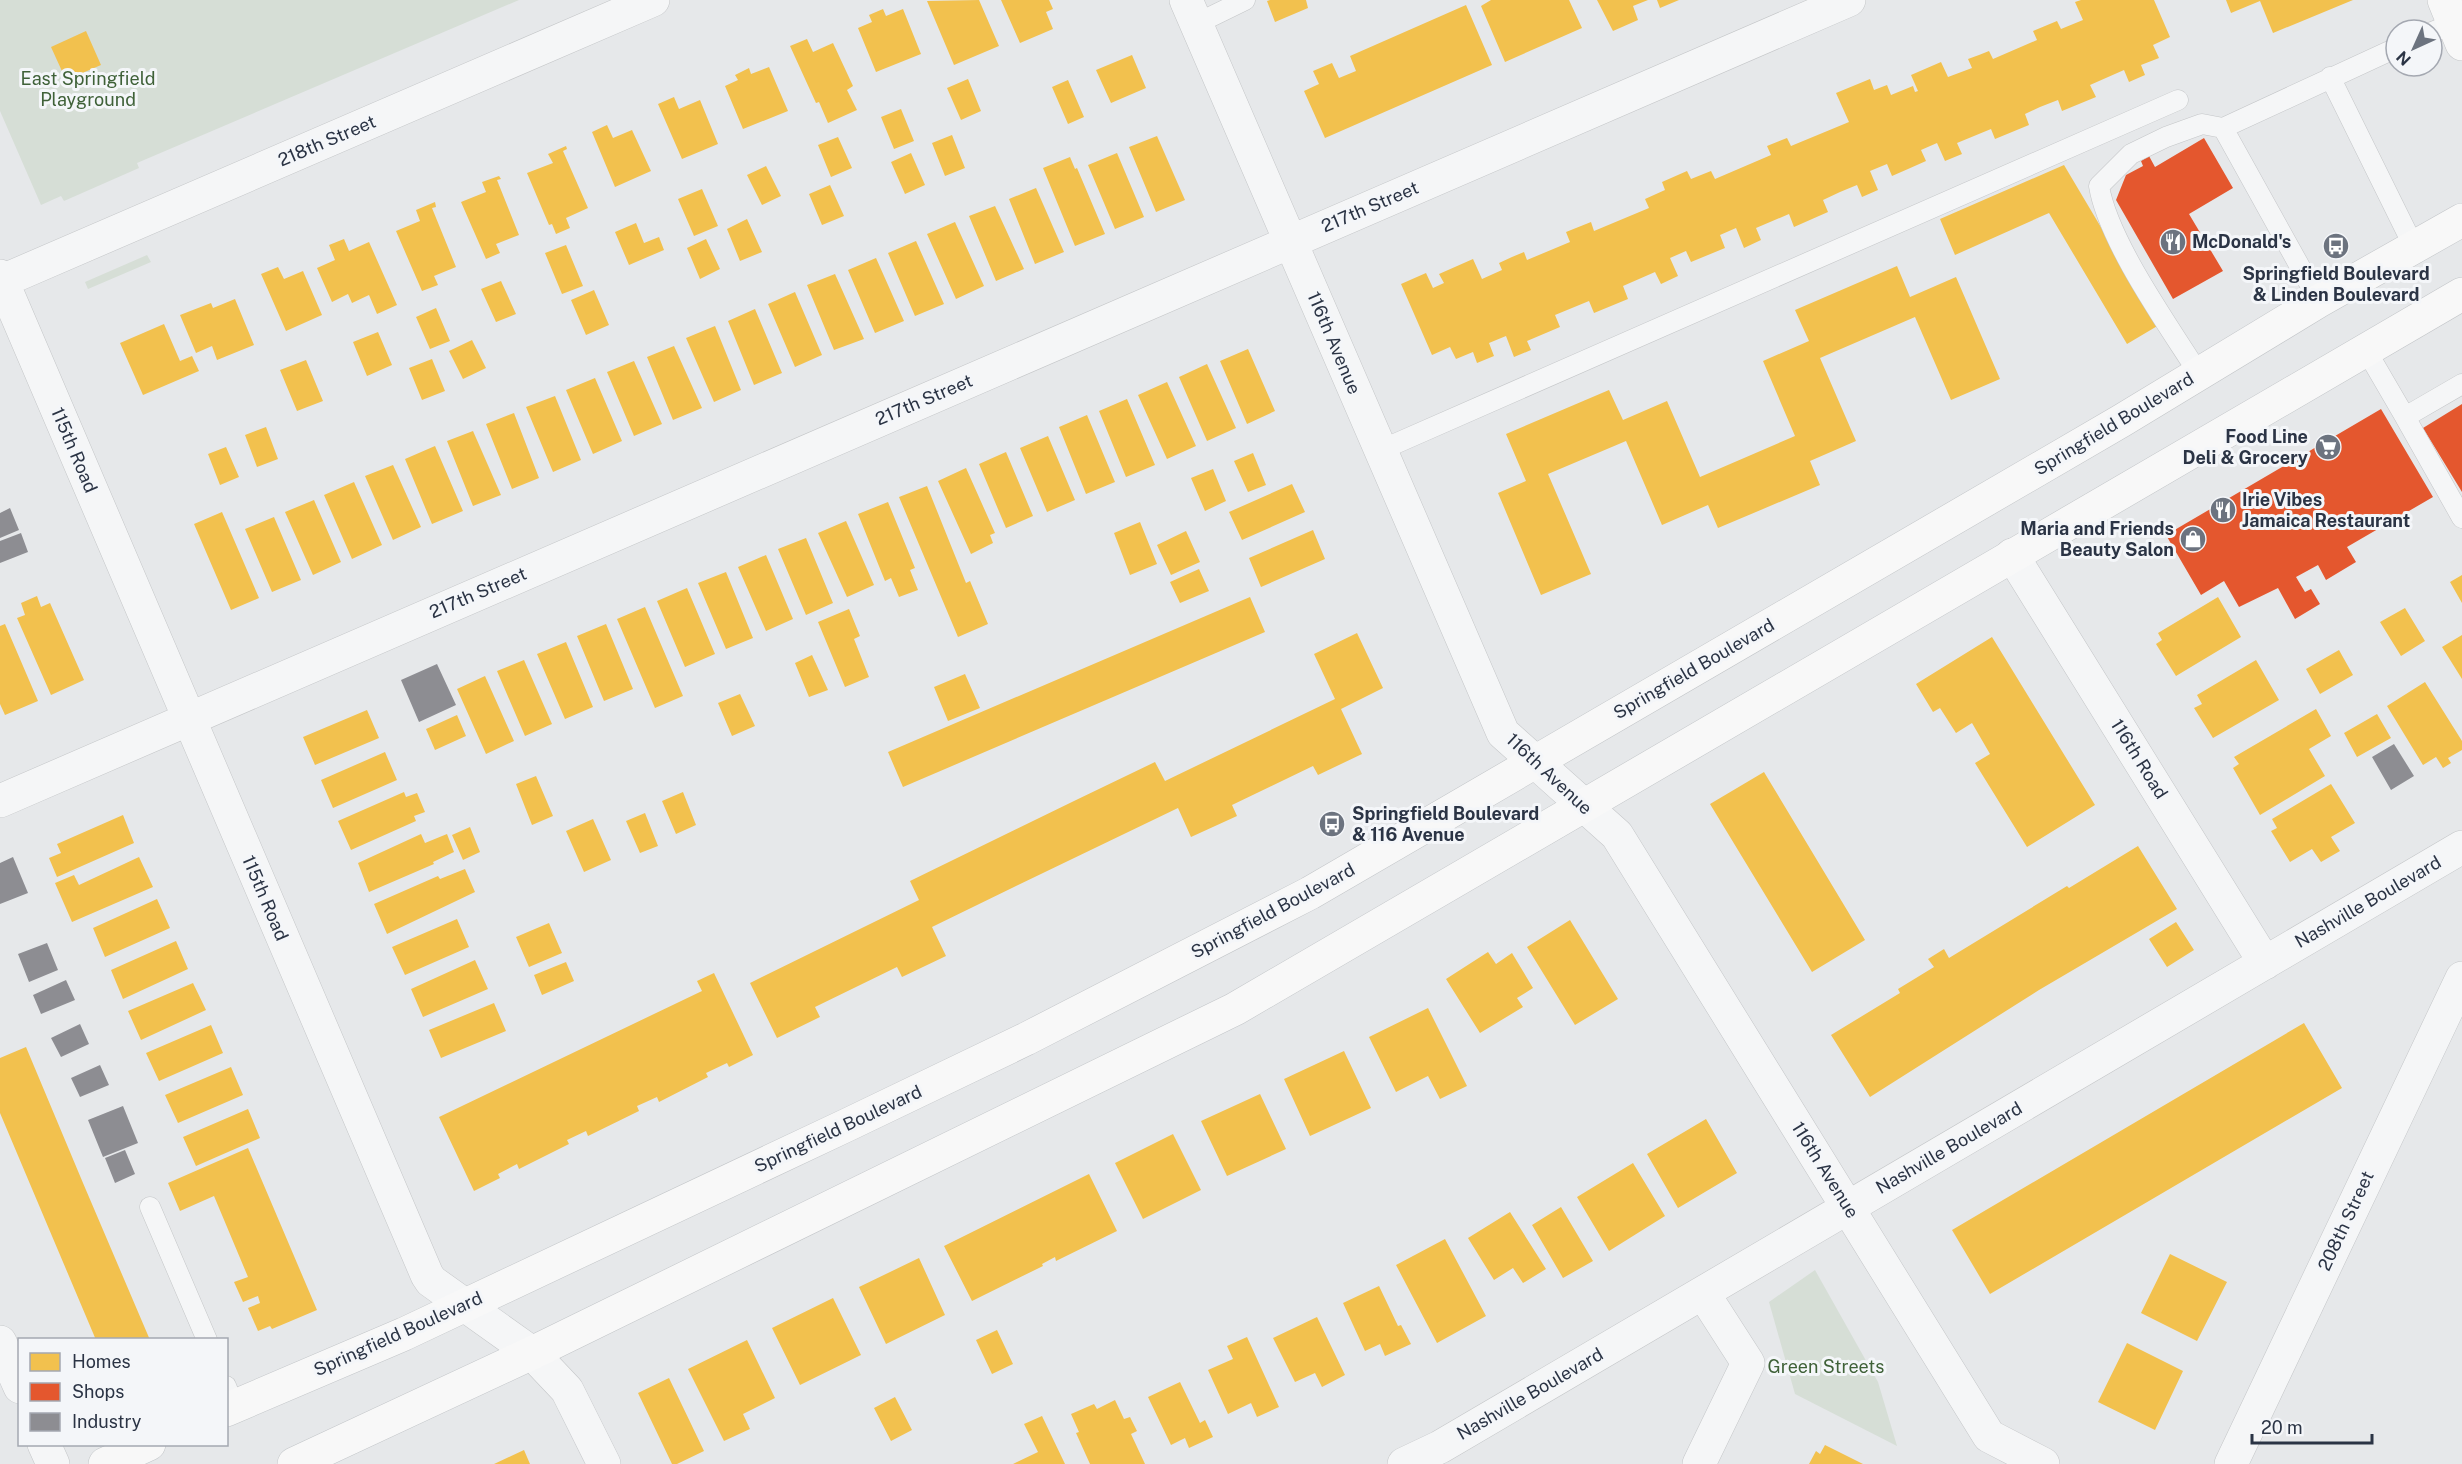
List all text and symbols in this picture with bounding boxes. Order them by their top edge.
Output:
north arrow [2384,18,2444,78]
text: N [2393,47,2415,69]
park label: East Springfield Playground [21,68,155,110]
street label: 218th Street [275,111,379,171]
street label: 217th Street [1318,177,1421,236]
restaurant icon: McDonald's [2158,227,2188,257]
place label: McDonald's [2192,231,2291,252]
bus stop icon: Springfield Boulevard & Linden Boulevard [2321,231,2351,261]
place label: Springfield Boulevard & Linden Boulevard [2242,263,2430,305]
street label: 116th Avenue [1303,288,1366,397]
street label: Springfield Boulevard [2030,368,2197,480]
street label: 217th Street [872,370,975,429]
street label: 115th Road [47,404,102,496]
place label: Food Line Deli & Grocery [2182,426,2308,468]
supermarket icon: Food Line Deli & Grocery [2313,432,2343,462]
place label: Irie Vibes Jamaica Restaurant [2242,489,2410,531]
restaurant icon: Irie Vibes Jamaica Restaurant [2208,495,2238,525]
place label: Maria and Friends Beauty Salon [2020,518,2174,560]
shop icon: Maria and Friends Beauty Salon [2178,524,2208,554]
street label: 217th Street [426,563,529,622]
street label: Springfield Boulevard [1610,614,1778,723]
street label: 116th Road [2107,715,2172,803]
street label: 116th Avenue [1502,729,1597,819]
place label: Springfield Boulevard & 116 Avenue [1352,803,1539,845]
bus stop icon: Springfield Boulevard & 116 Avenue [1317,809,1347,839]
street label: Nashville Boulevard [2291,851,2445,952]
street label: 115th Road [238,852,293,944]
street label: Springfield Boulevard [1187,859,1358,963]
street label: Springfield Boulevard [751,1081,925,1177]
street label: Nashville Boulevard [1872,1097,2026,1198]
street label: 116th Avenue [1788,1118,1863,1222]
street label: 208th Street [2313,1168,2378,1274]
street label: Springfield Boulevard [310,1287,485,1380]
legend [18,1338,228,1446]
street label: Nashville Boulevard [1453,1343,1607,1444]
text: Homes [72,1351,131,1372]
park label: Green Streets [1768,1356,1884,1377]
text: Shops [72,1381,124,1402]
scale bar [2252,1407,2372,1445]
text: Industry [72,1411,142,1432]
text: 20 m [2261,1417,2303,1438]

